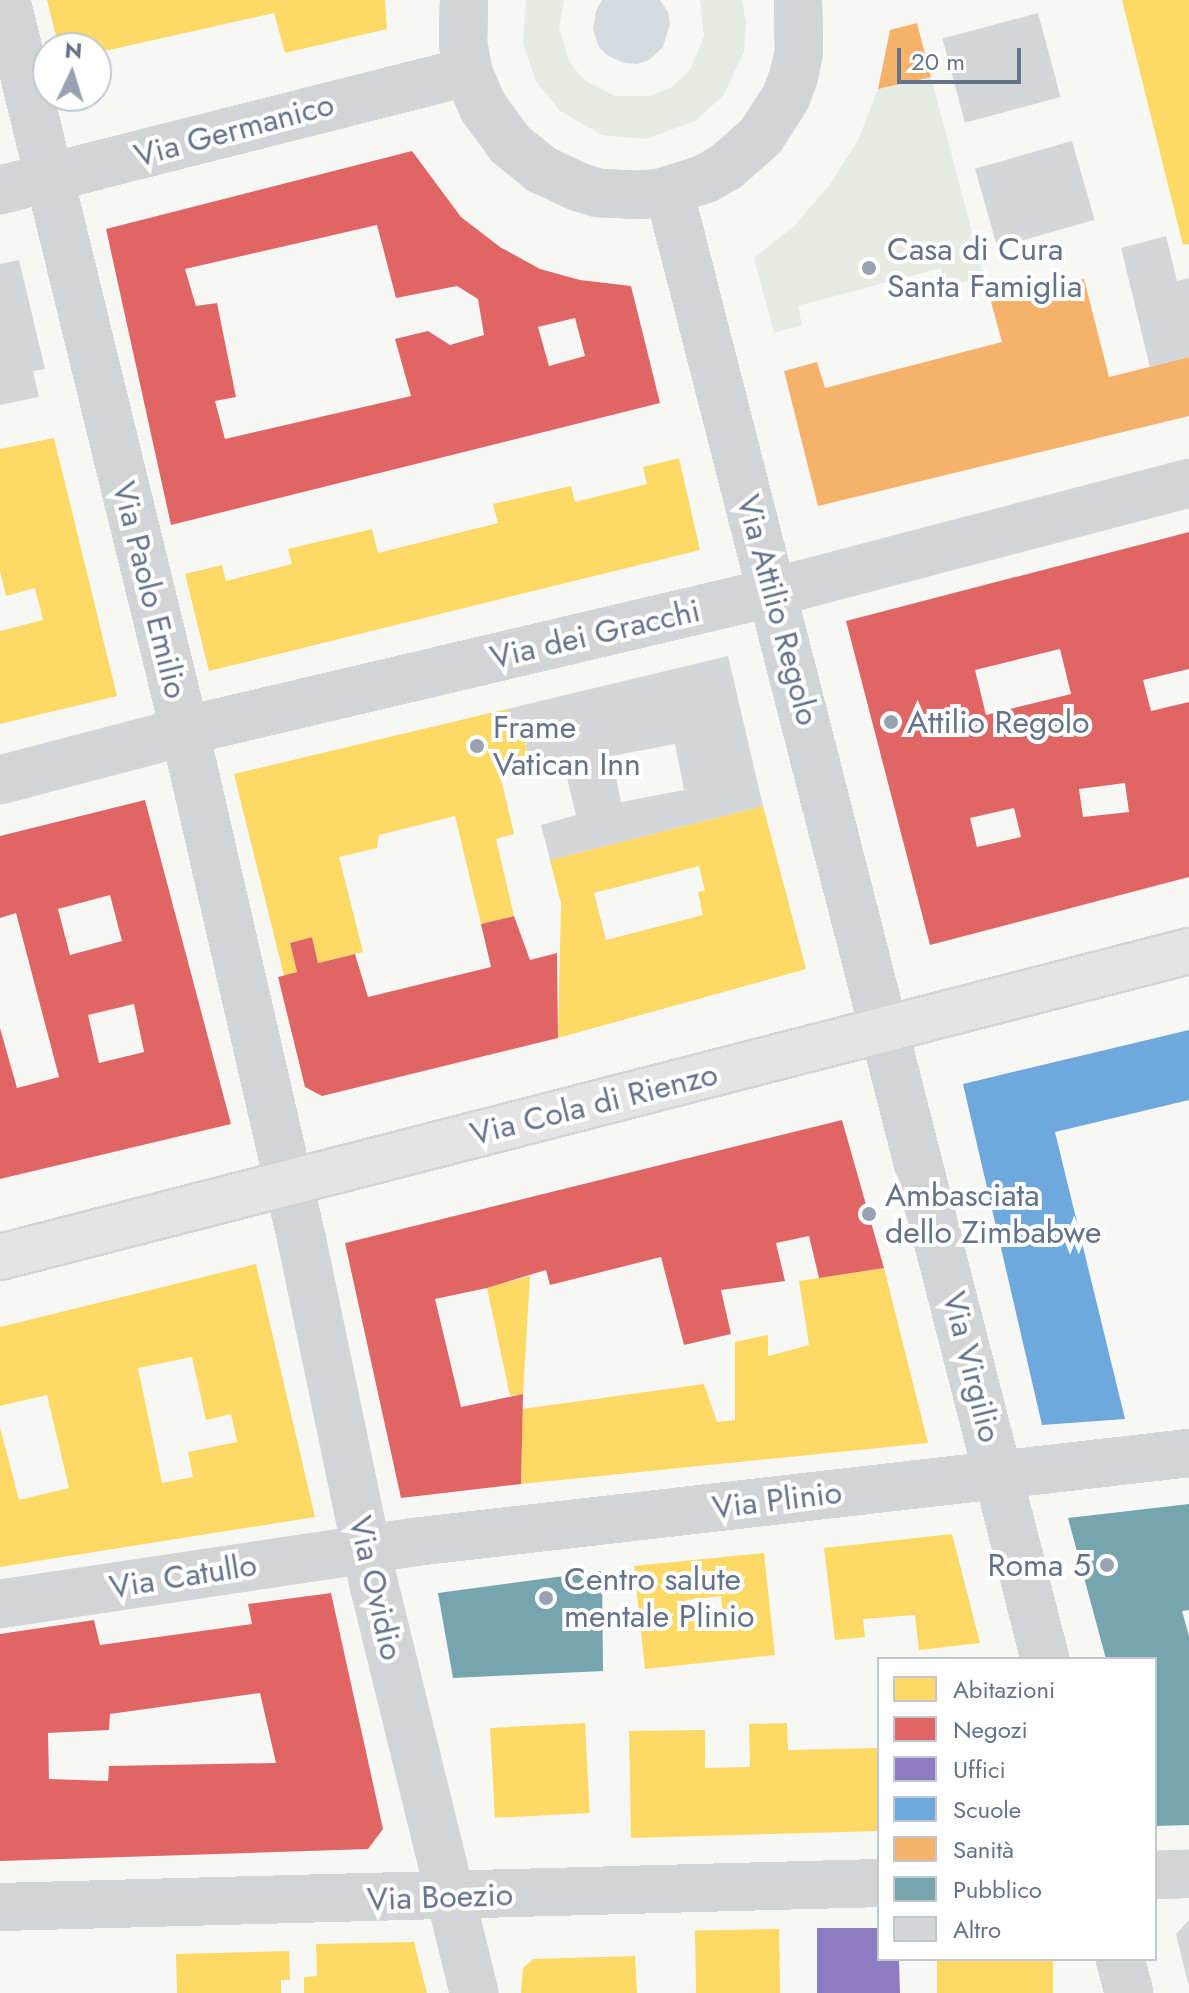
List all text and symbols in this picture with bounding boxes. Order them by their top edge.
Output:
north arrow [32,32,112,112]
scale bar [901,32,1025,82]
text: N [64,33,83,67]
text: 20 m [911,44,965,79]
street label: Via Germanico [130,85,338,175]
place label: Casa di Cura Santa Famiglia [887,231,1082,306]
marker: Casa di Cura Santa Famiglia [858,257,880,279]
street label: Via Paolo Emilio [104,477,196,703]
street label: Via Attilio Regolo [729,491,827,729]
street label: Via dei Gracchi [486,591,704,677]
place label: Attilio Regolo [907,703,1089,741]
place label: Frame Vatican Inn [493,709,641,784]
marker: Attilio Regolo [882,713,900,731]
marker: Frame Vatican Inn [468,737,486,755]
street label: Via Cola di Rienzo [466,1055,722,1153]
place label: Ambasciata dello Zimbabwe [885,1177,1101,1252]
marker: Ambasciata dello Zimbabwe [860,1205,878,1223]
street label: Via Virgilio [935,1288,1009,1446]
street label: Via Plinio [710,1473,844,1527]
street label: Via Ovidio [341,1512,411,1664]
street label: Via Catullo [107,1545,259,1607]
place label: Roma 5 [988,1546,1091,1584]
marker: Roma 5 [1098,1556,1116,1574]
place label: Centro salute mentale Plinio [564,1561,755,1636]
marker: Centro salute mentale Plinio [535,1587,557,1609]
legend [877,1657,1157,1961]
text: Abitazioni [953,1672,1055,1707]
text: Negozi [953,1712,1028,1747]
text: Uffici [953,1752,1006,1787]
text: Scuole [953,1792,1021,1827]
text: Sanità [953,1832,1014,1867]
text: Pubblico [953,1872,1042,1907]
street label: Via Boezio [366,1875,514,1919]
text: Altro [953,1912,1001,1947]

